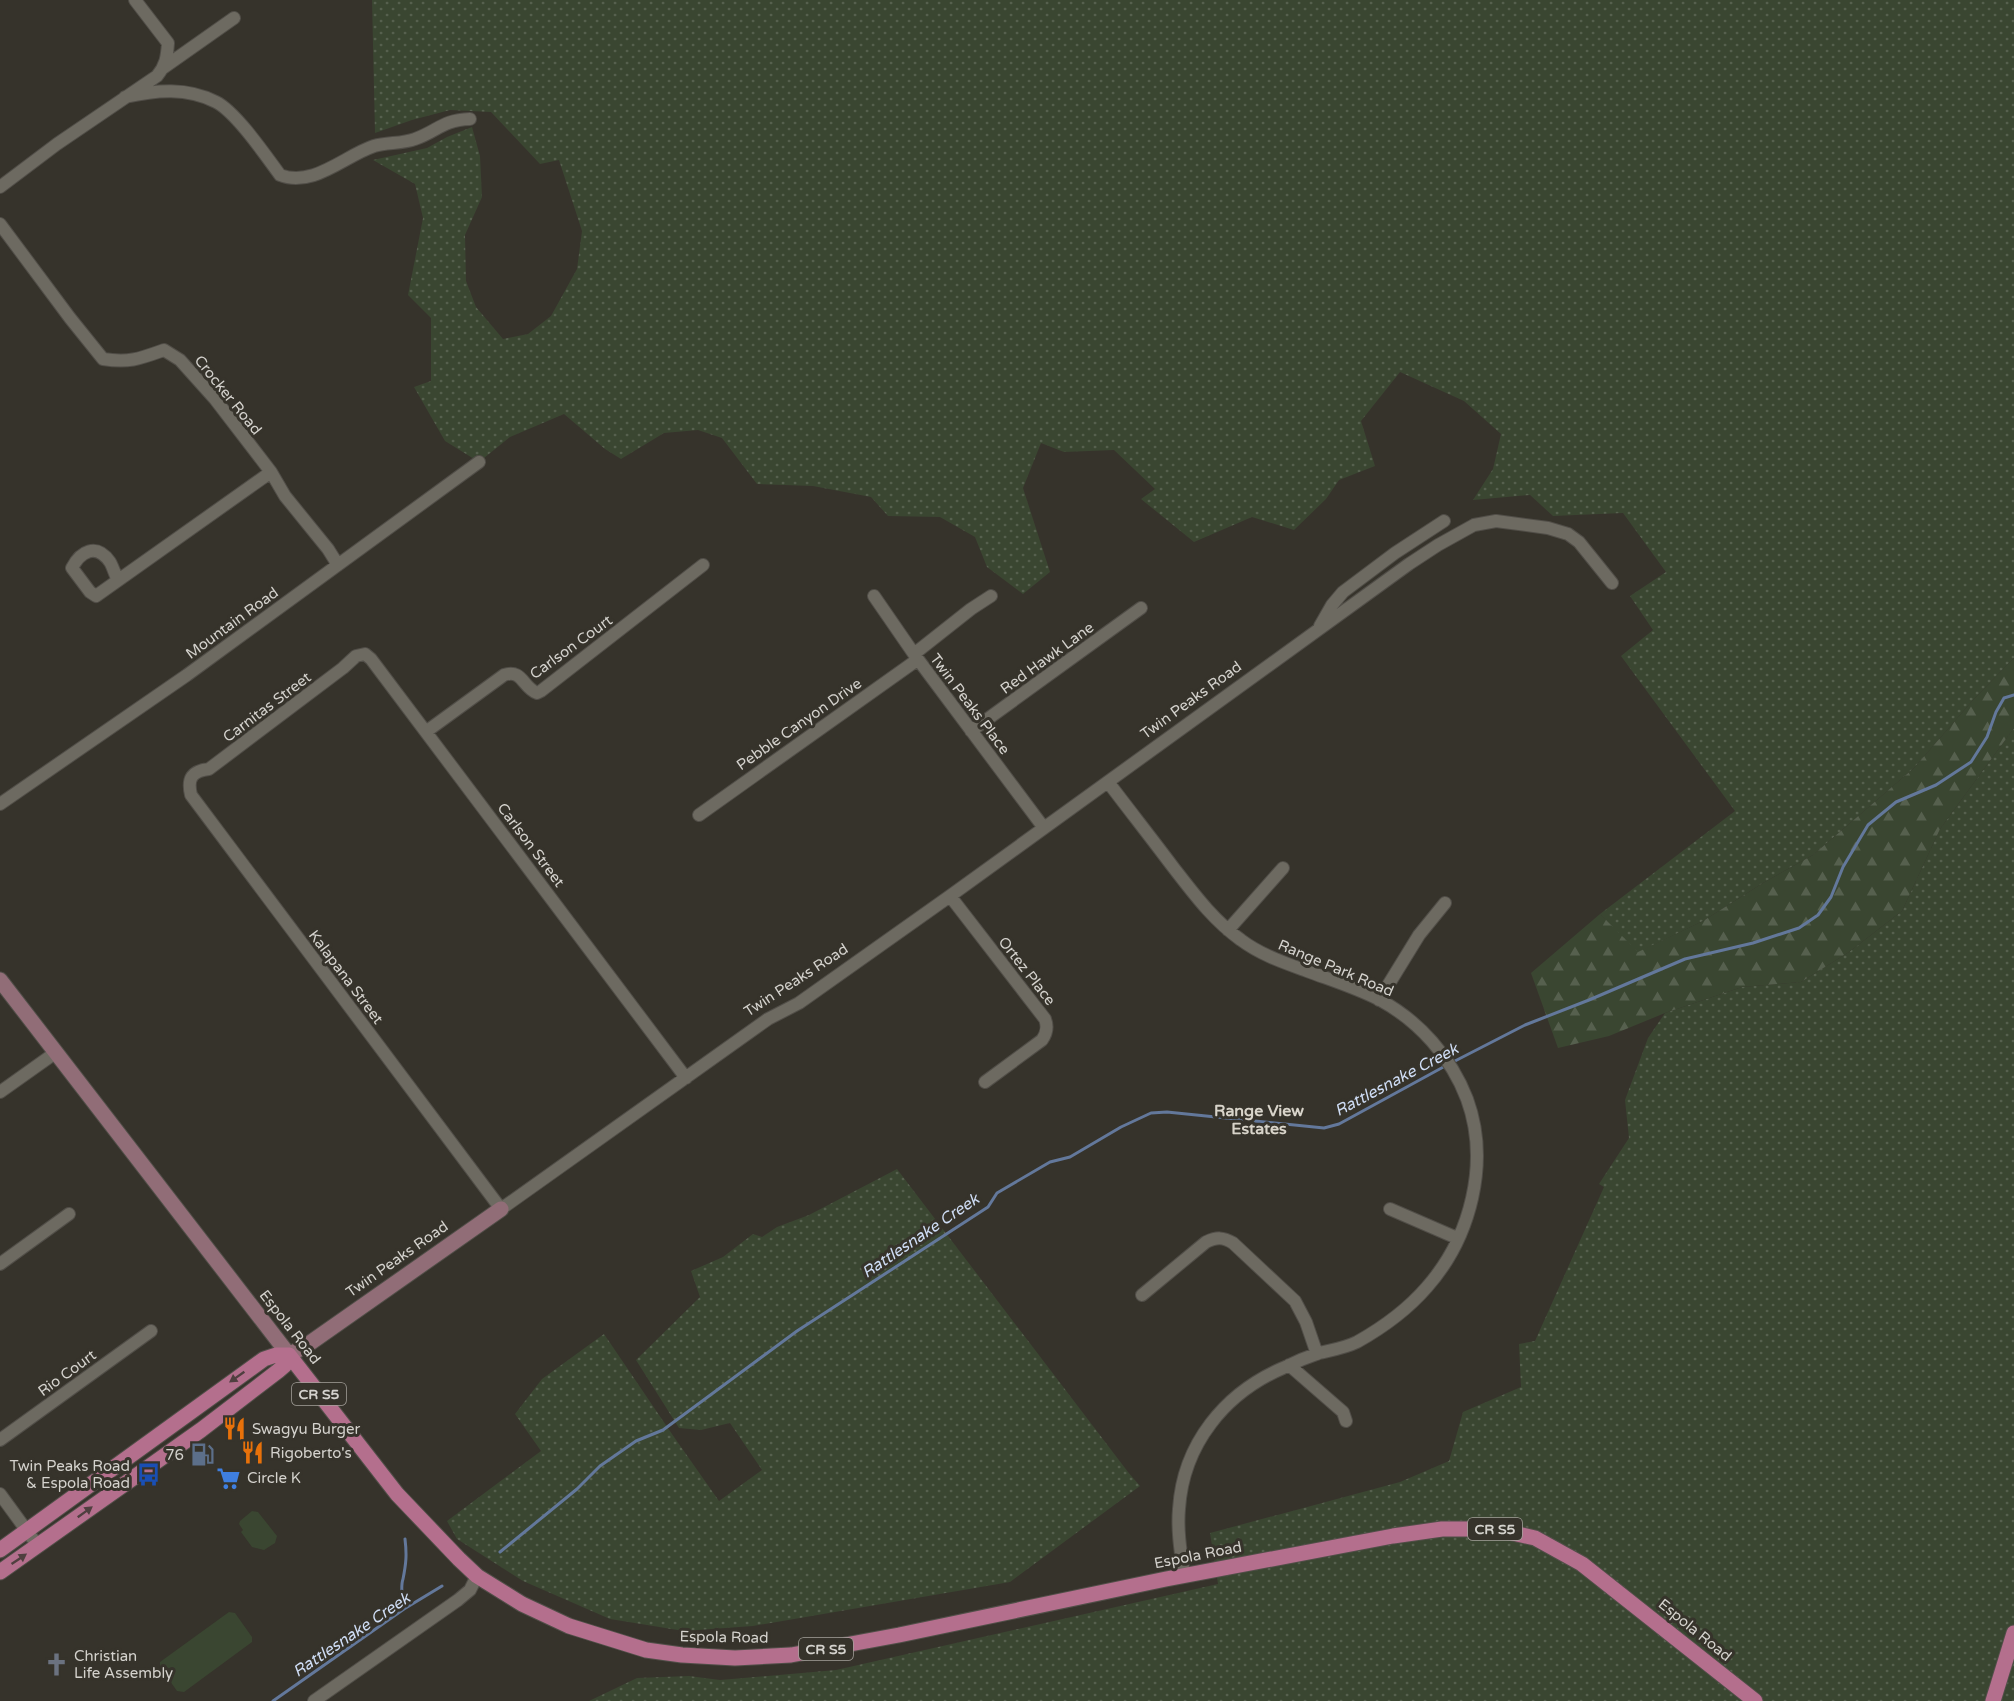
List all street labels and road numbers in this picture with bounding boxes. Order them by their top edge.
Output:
street label: Crocker Road [191,352,265,438]
street label: Mountain Road [182,583,282,663]
street label: Carlson Court [526,611,616,683]
street label: Red Hawk Lane [997,618,1097,698]
street label: Twin Peaks Place [926,650,1014,758]
street label: Twin Peaks Road [1137,657,1245,743]
street label: Carnitas Street [219,668,315,746]
street label: Pebble Canyon Drive [733,674,865,774]
street label: Carlson Street [494,799,569,891]
street label: Kalapana Street [305,927,387,1028]
street label: Ortez Place [995,933,1059,1009]
street label: Range Park Road [1276,936,1396,1000]
street label: Twin Peaks Road [741,940,851,1020]
street label: Twin Peaks Road [343,1217,451,1301]
street label: Espola Road [256,1286,324,1368]
street label: Rio Court [34,1346,100,1400]
road number: CR S5 [292,1383,346,1405]
road number: CR S5 [1468,1518,1522,1540]
street label: Espola Road [1153,1538,1243,1572]
street label: Espola Road [1655,1595,1735,1665]
street label: Espola Road [679,1627,769,1647]
road number: CR S5 [799,1638,853,1660]

